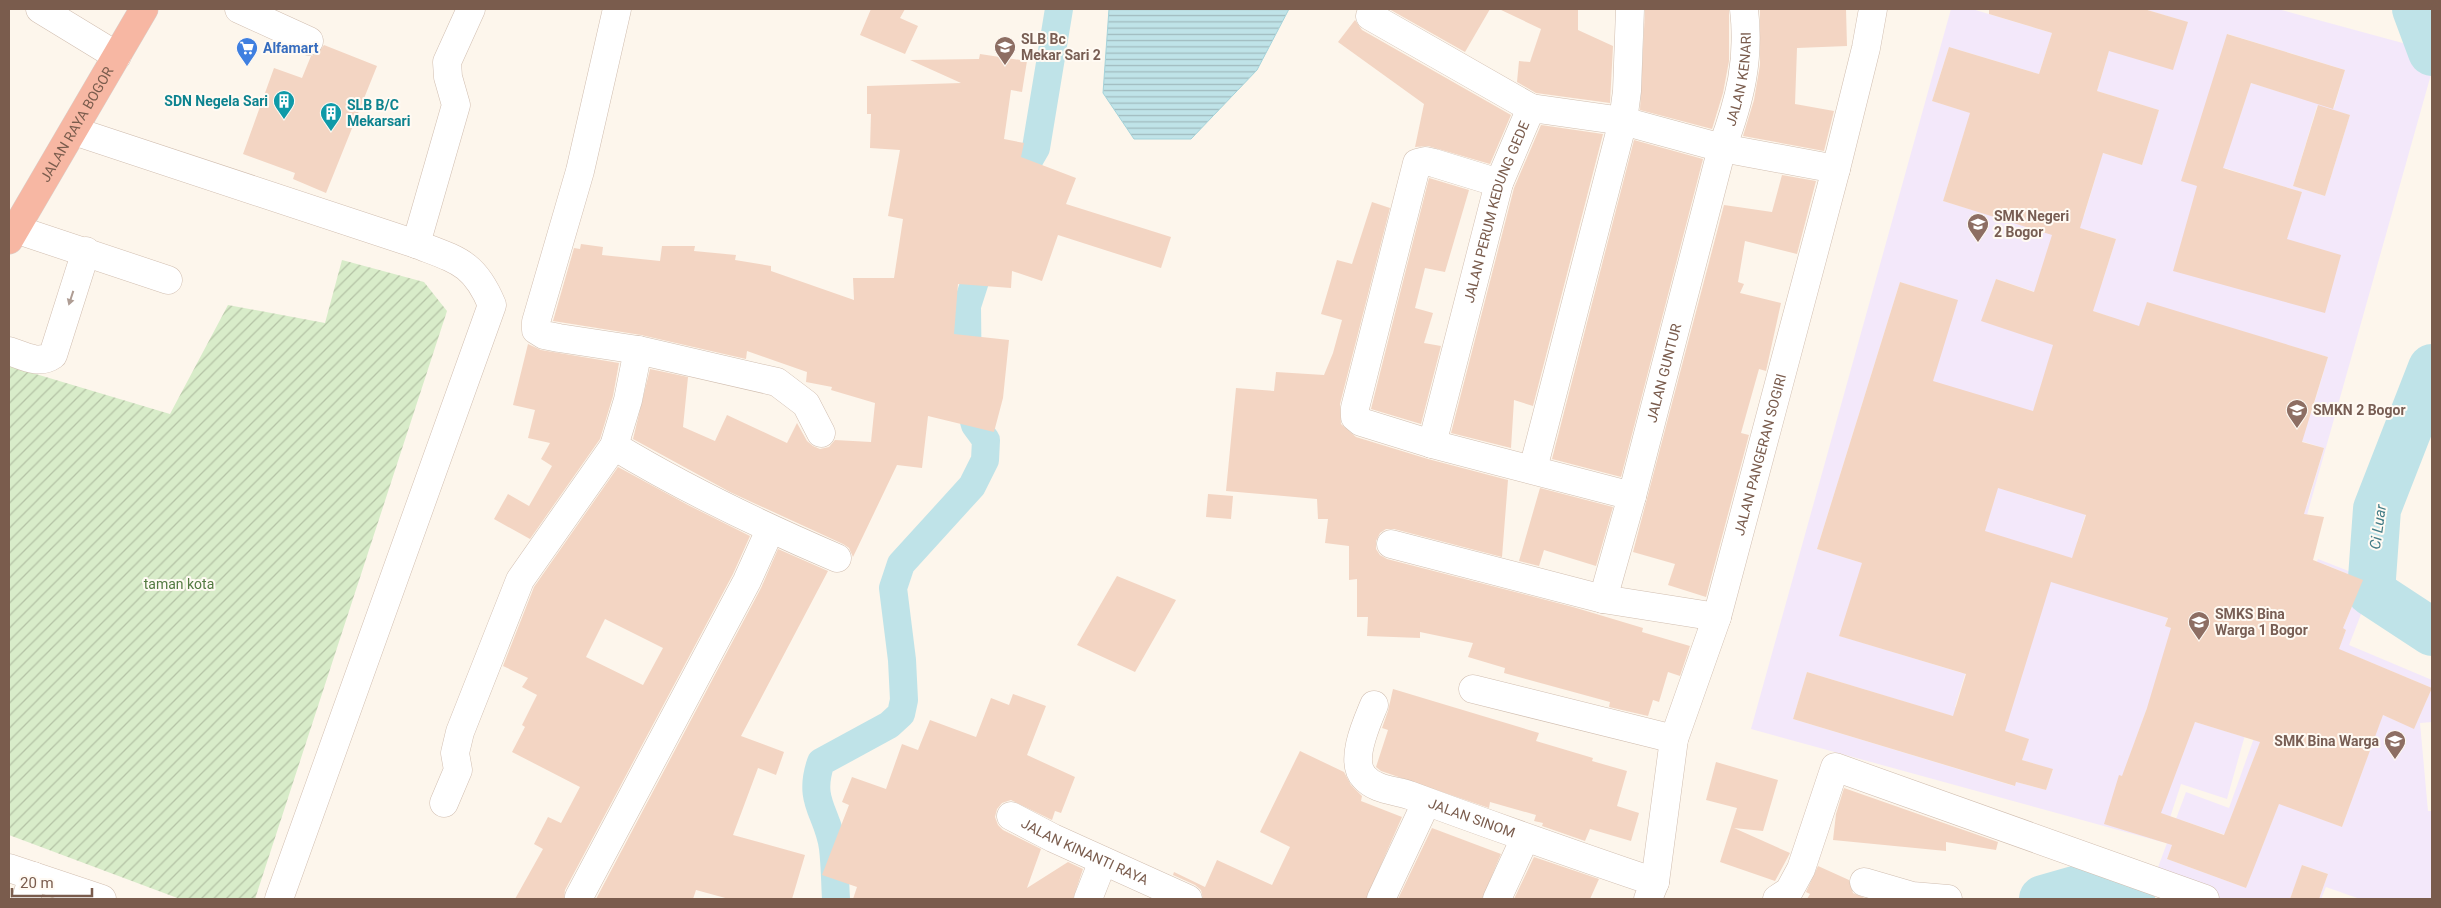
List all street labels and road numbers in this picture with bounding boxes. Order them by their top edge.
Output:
street label: JALAN KENARI [1722,32,1754,128]
street label: JALAN RAYA BOGOR [37,64,117,185]
street label: JALAN PERUM KEDUNG GEDE [1461,119,1532,305]
street label: JALAN GUNTUR [1643,322,1684,424]
street label: JALAN PANGERAN SOGIRI [1731,372,1789,537]
street label: JALAN SINOM [1426,795,1517,841]
street label: JALAN KINANTI RAYA [1019,815,1151,888]

